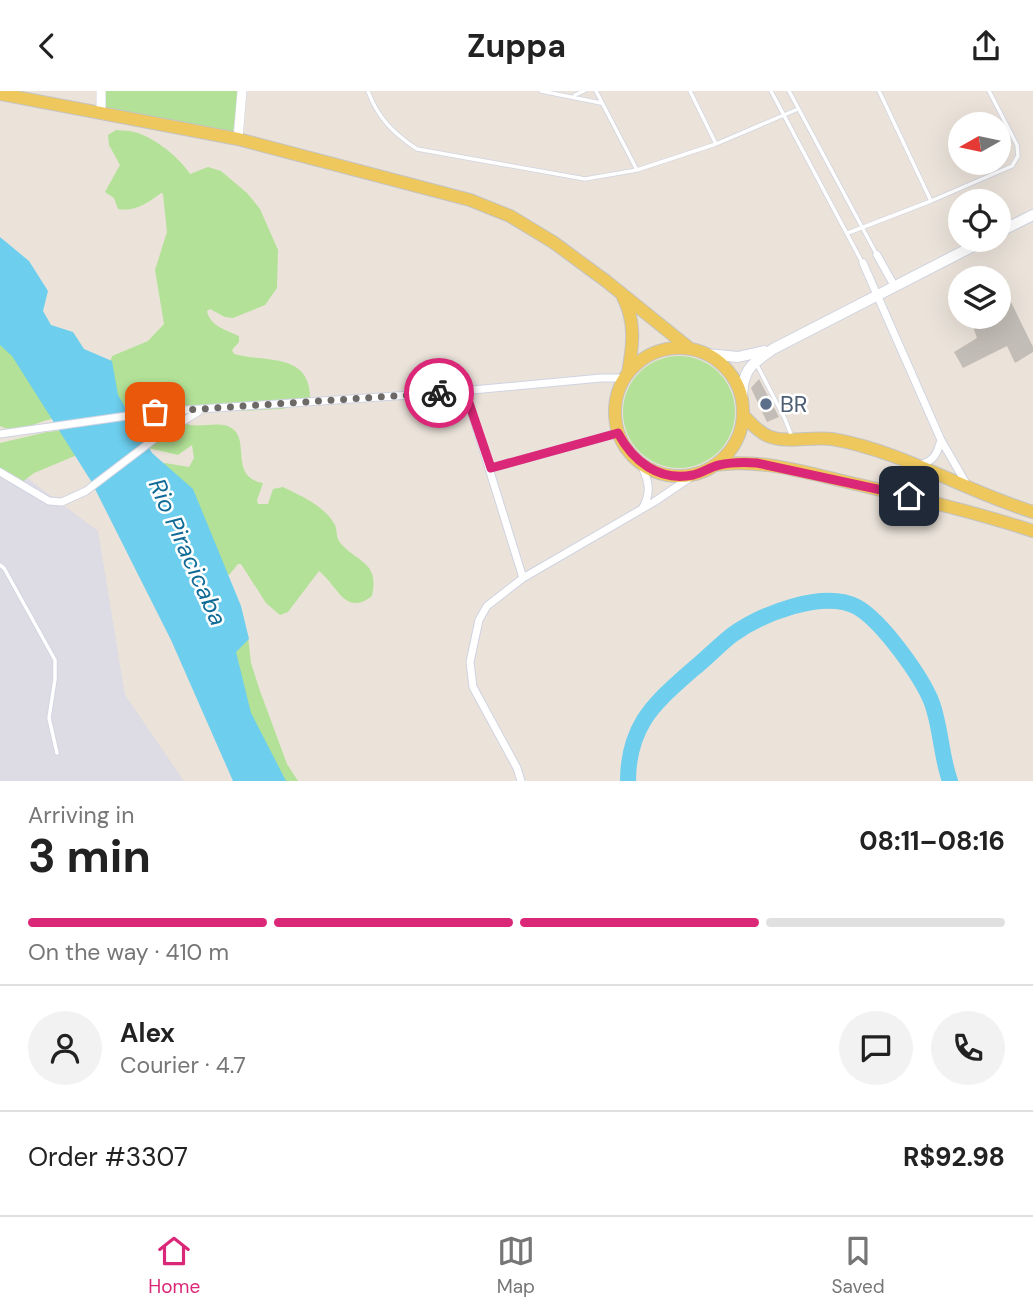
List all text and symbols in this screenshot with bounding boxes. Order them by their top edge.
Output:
text: Zuppa [467,25,566,67]
icon: back [28,27,66,65]
icon: share [967,27,1005,65]
north arrow [948,112,1012,175]
map controls [948,112,1011,329]
button: locate [948,189,1011,252]
button: layers [948,266,1011,329]
courier [404,358,474,428]
icon: bike [420,374,458,412]
pin [125,382,185,442]
place label: BR [780,389,808,419]
icon: bag [136,393,174,431]
marker: BR [758,396,774,412]
pin [879,466,939,526]
water label: Rio Piracicaba [142,474,234,630]
icon: home [890,477,928,515]
text: Arriving in [28,800,134,830]
text: 08:11–08:16 [859,824,1005,858]
text: 3 min [28,826,151,886]
text: On the way · 410 m [28,937,229,967]
button: person [28,1011,102,1085]
button: chat [839,1011,913,1085]
button: phone [931,1011,1005,1085]
text: Alex [120,1016,175,1050]
text: Courier · 4.7 [120,1050,246,1080]
text: Order #3307 [28,1140,188,1174]
text: R$92.98 [903,1140,1005,1174]
tab: Home [148,1232,200,1299]
tab: Map [497,1232,535,1299]
tab: Saved [831,1232,885,1299]

